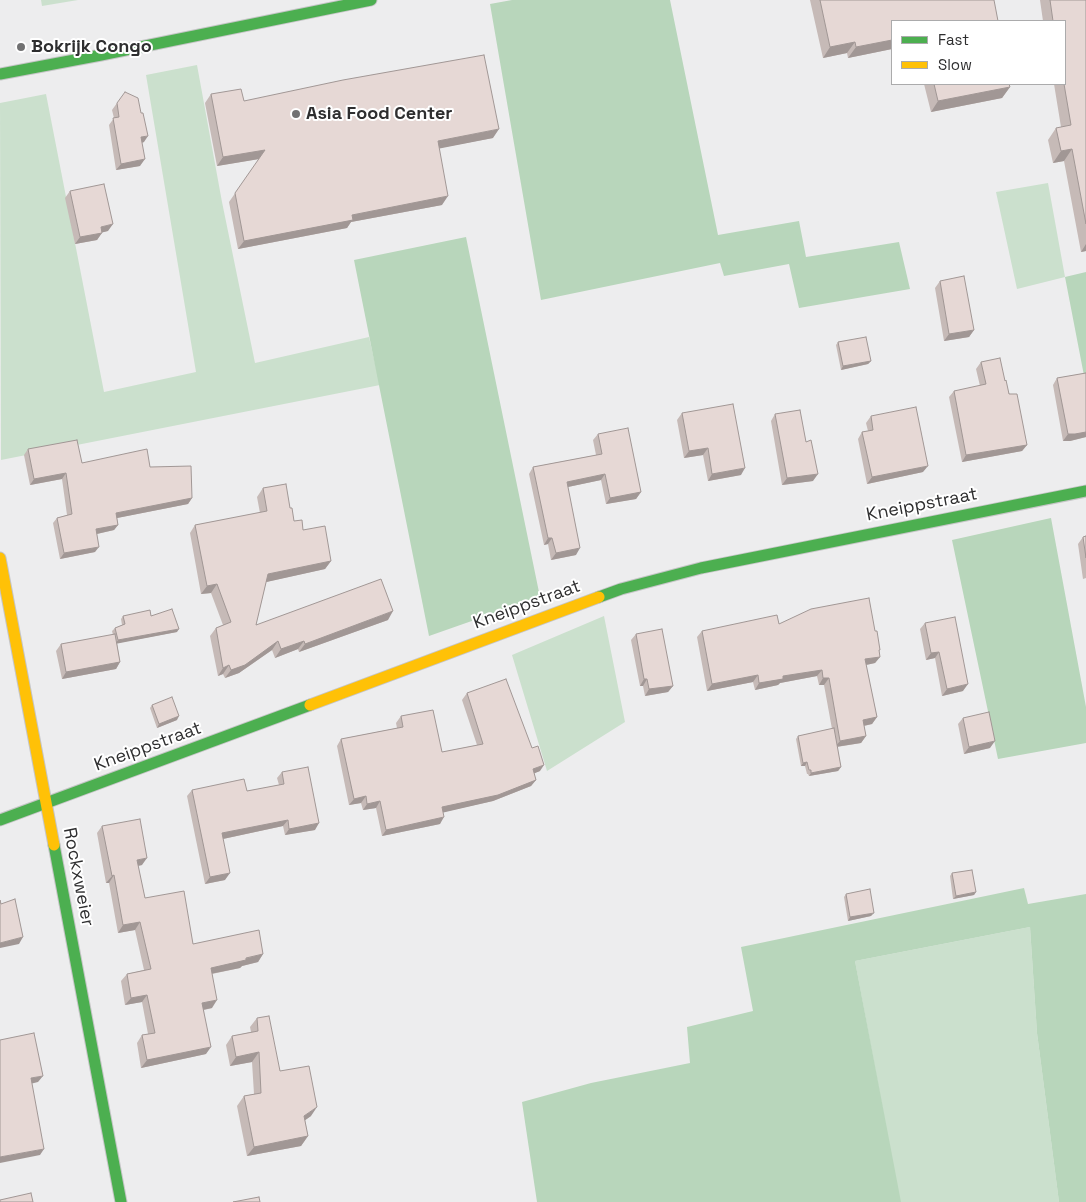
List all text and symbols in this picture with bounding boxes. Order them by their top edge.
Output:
legend [891,20,1066,85]
text: Fast [938,30,969,49]
place label: Bokrijk Congo [31,36,152,58]
marker: Bokrijk Congo [15,41,27,53]
text: Slow [938,55,972,74]
place label: Asia Food Center [306,103,452,125]
marker: Asia Food Center [290,108,302,120]
street label: Kneippstraat [865,484,979,526]
street label: Kneippstraat [470,576,584,634]
street label: Kneippstraat [91,718,205,776]
street label: Rockxweier [58,826,98,928]

